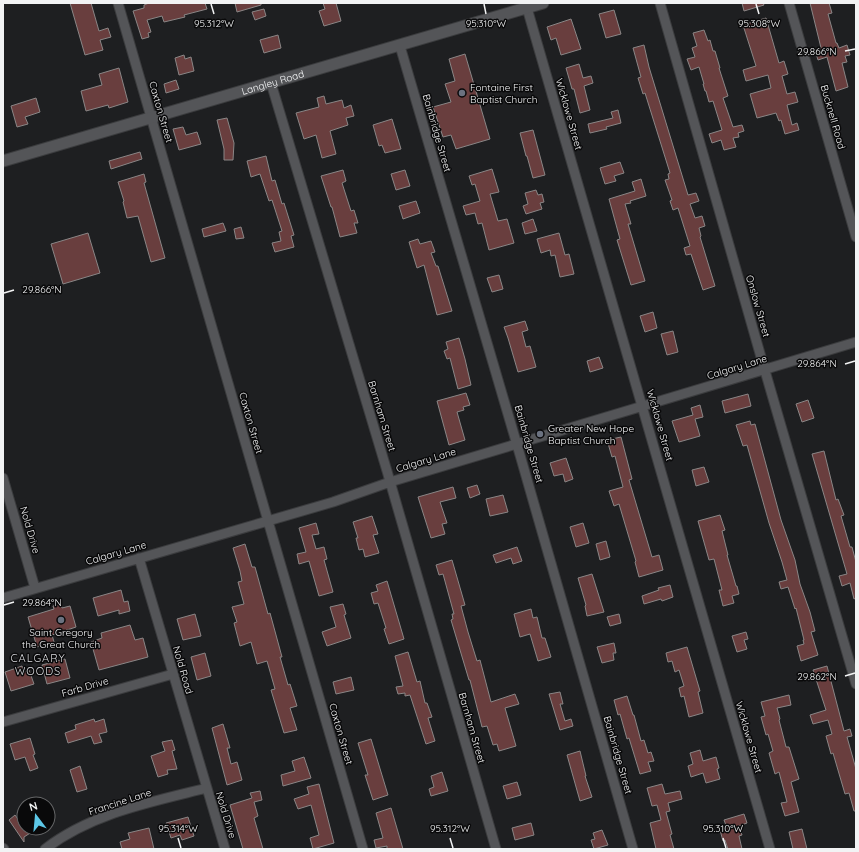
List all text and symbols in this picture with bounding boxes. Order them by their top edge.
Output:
text: 95.312°W [194,17,234,30]
text: 95.310°W [466,17,507,30]
text: 95.308°W [738,17,780,30]
text: 29.866°N [797,45,837,58]
street label: Langley Road [240,67,305,97]
street label: Wicklowe Street [553,77,586,152]
street label: Caxton Street [146,80,176,145]
place label: Fontaine First Baptist Church [470,81,537,106]
street label: Bucknell Road [818,83,848,151]
marker: Fontaine First Baptist Church [457,88,467,98]
street label: Bainbridge Street [420,93,454,174]
street label: Onslow Street [743,273,773,339]
text: 29.866°N [22,283,62,296]
street label: Calgary Lane [705,352,769,382]
text: 29.864°N [797,357,837,370]
street label: Barnham Street [365,379,399,453]
street label: Wicklowe Street [644,388,677,463]
street label: Caxton Street [236,391,266,456]
street label: Bainbridge Street [512,404,546,485]
place label: Greater New Hope Baptist Church [548,422,634,447]
marker: Greater New Hope Baptist Church [535,429,545,439]
street label: Calgary Lane [394,445,458,475]
street label: Nold Drive [17,505,43,555]
street label: Calgary Lane [84,538,148,568]
text: 29.864°N [22,596,62,609]
marker: Saint Gregory the Great Church [56,615,66,625]
place label: Saint Gregory the Great Church [22,626,100,651]
street label: Nold Road [170,645,196,695]
district label: CALGARY WOODS [10,651,66,678]
text: 29.862°N [797,670,837,683]
street label: Farb Drive [60,674,110,700]
street label: Barnham Street [456,691,488,766]
street label: Wicklowe Street [733,700,766,775]
street label: Caxton Street [326,702,356,767]
street label: Bainbridge Street [601,715,635,796]
street label: Francine Lane [87,786,153,818]
street label: Nold Drive [213,790,239,840]
north arrow [16,796,56,836]
text: N [27,799,39,814]
text: 95.314°W [158,822,198,835]
text: 95.312°W [430,822,470,835]
text: 95.310°W [703,822,744,835]

